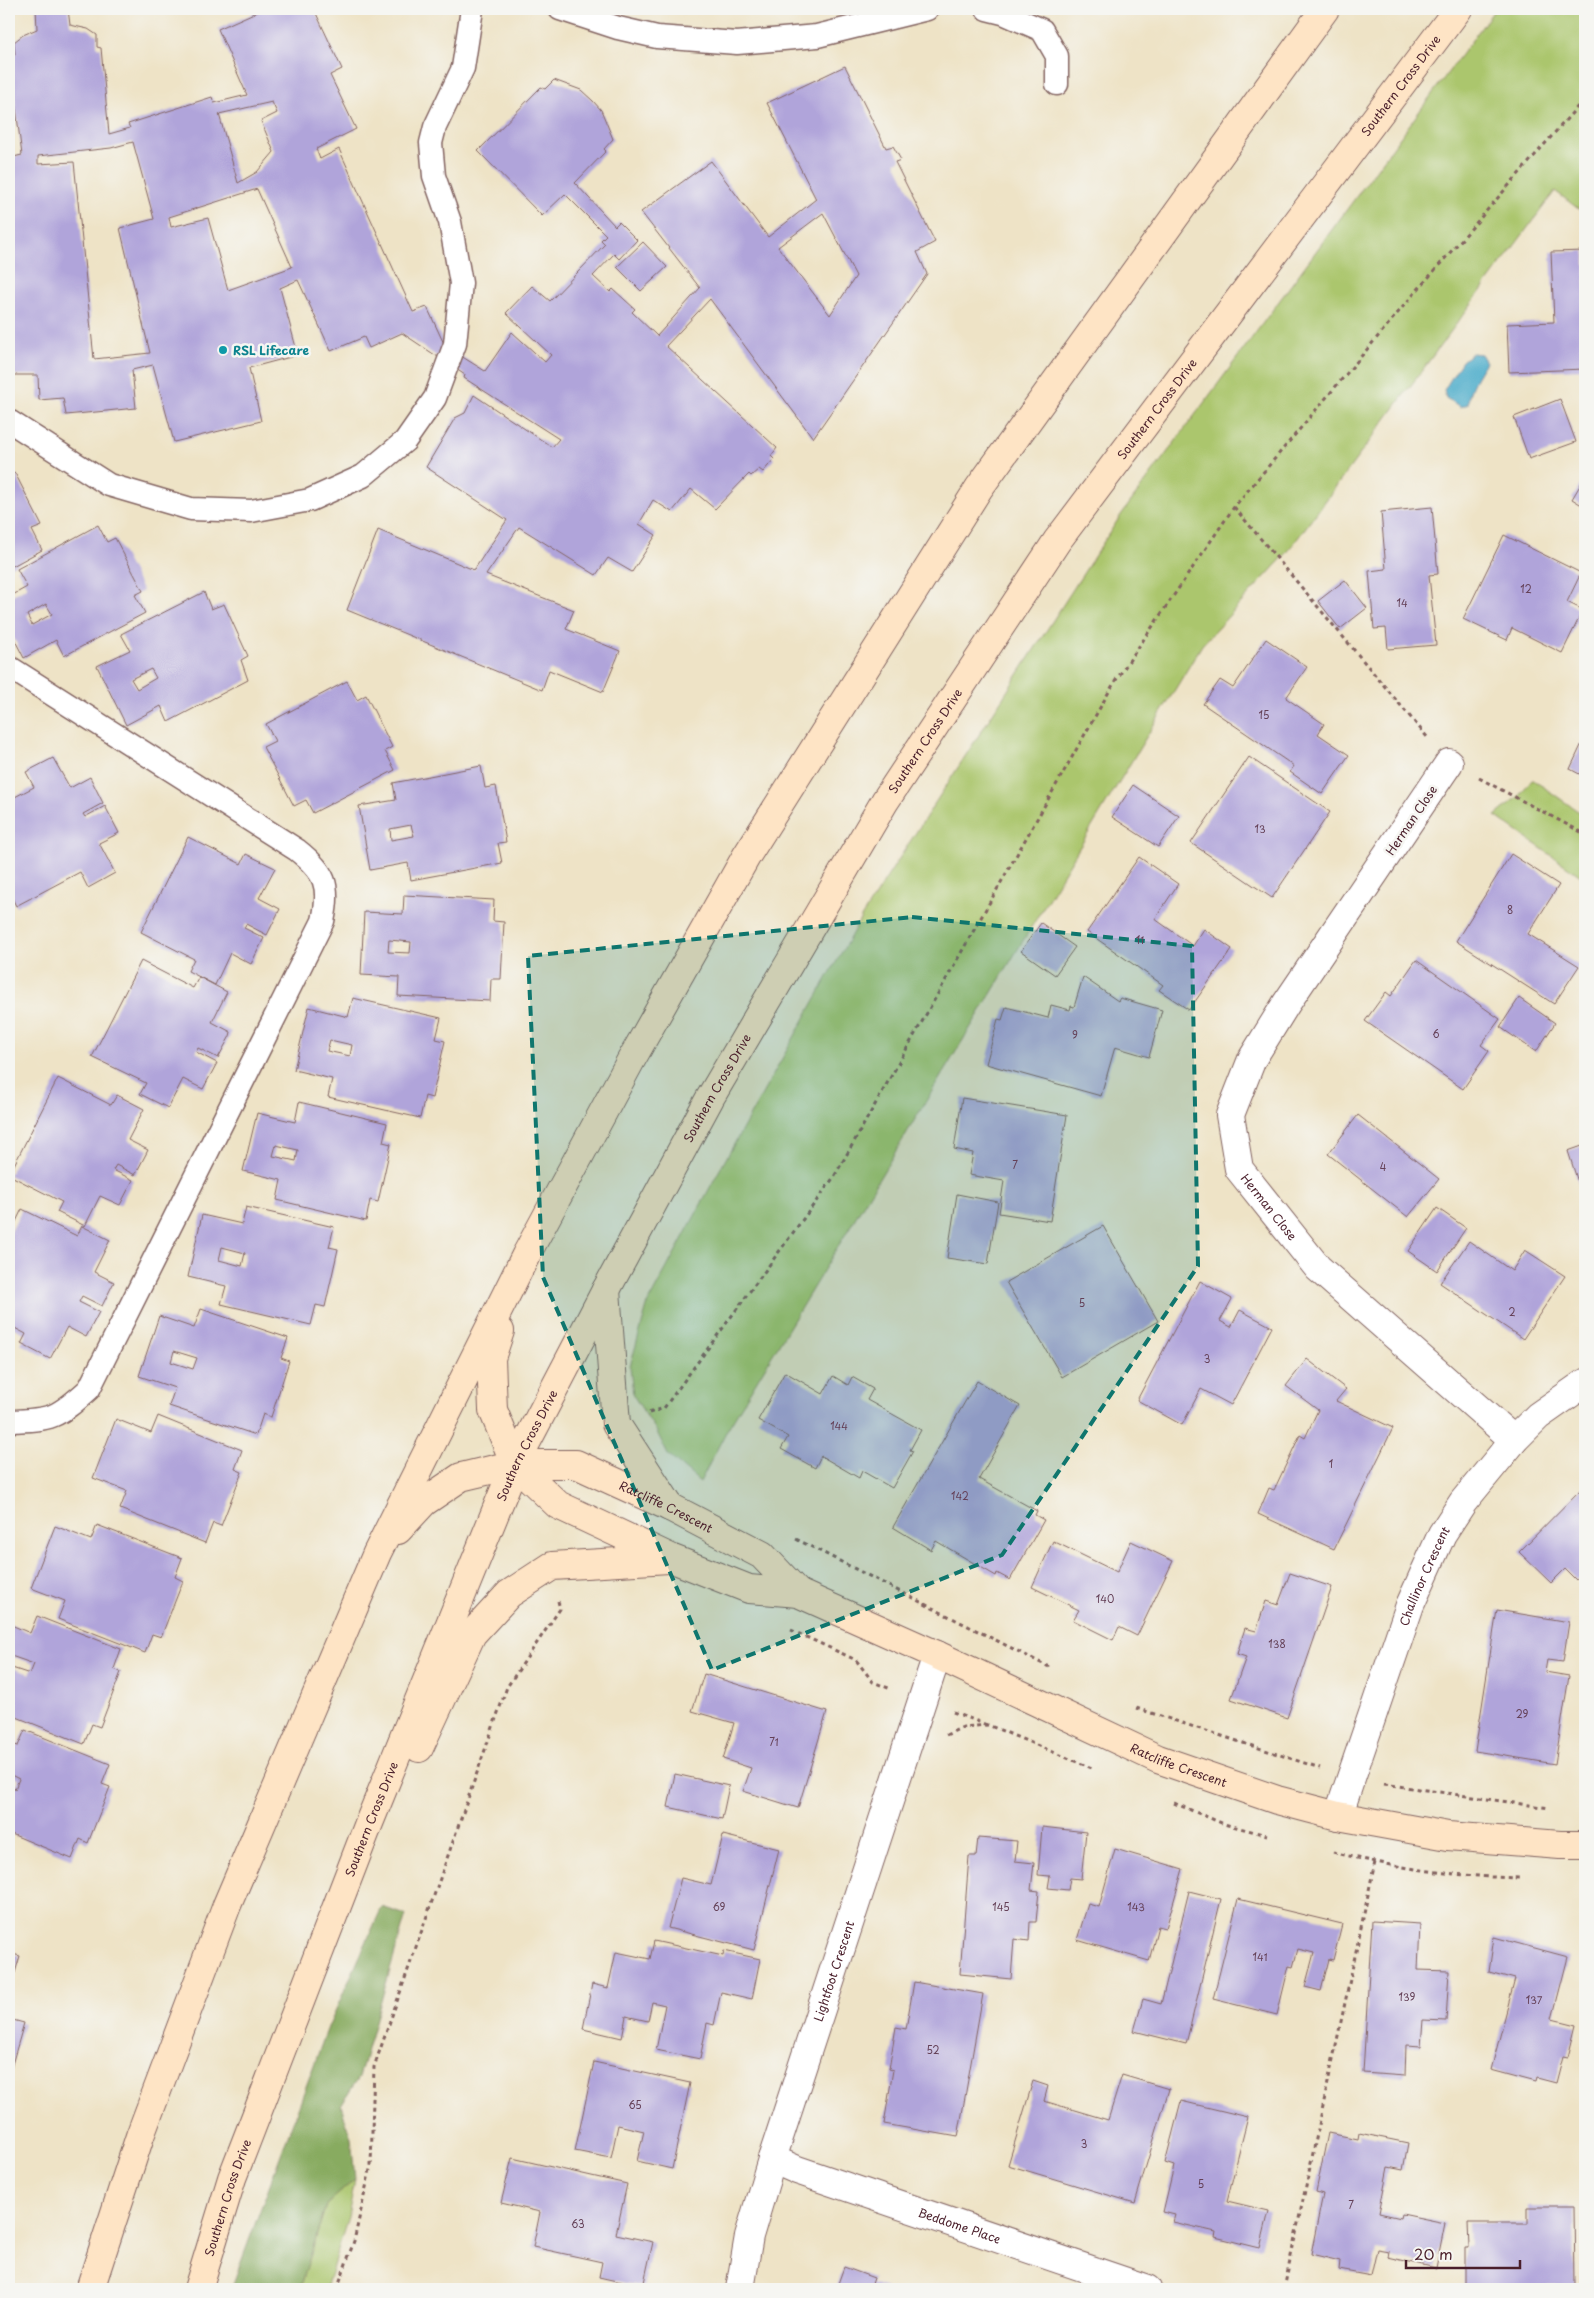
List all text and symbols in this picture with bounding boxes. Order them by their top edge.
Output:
street label: Southern Cross Drive [1356,31,1445,140]
place label: RSL Lifecare [233,341,309,359]
marker: RSL Lifecare [217,344,229,356]
street label: Southern Cross Drive [1113,354,1201,463]
house number: 12 [1520,581,1532,596]
house number: 14 [1396,595,1408,610]
street label: Southern Cross Drive [884,685,966,797]
house number: 15 [1259,707,1269,722]
street label: Herman Close [1381,781,1441,859]
house number: 13 [1254,821,1266,836]
house number: 8 [1507,902,1513,917]
house number: 11 [1136,932,1144,947]
house number: 6 [1432,1026,1440,1041]
house number: 9 [1072,1027,1078,1042]
street label: Southern Cross Drive [679,1030,755,1145]
house number: 7 [1012,1157,1018,1172]
house number: 4 [1380,1159,1387,1174]
street label: Herman Close [1237,1170,1301,1244]
house number: 5 [1079,1295,1085,1310]
house number: 2 [1508,1304,1516,1319]
house number: 3 [1204,1351,1210,1366]
street label: Southern Cross Drive [492,1386,561,1504]
house number: 144 [830,1418,848,1433]
house number: 1 [1329,1456,1333,1471]
street label: Ratcliffe Crescent [616,1476,716,1537]
house number: 142 [951,1488,969,1503]
street label: Challinor Crescent [1395,1522,1454,1628]
house number: 140 [1096,1591,1114,1606]
house number: 138 [1268,1636,1286,1651]
house number: 29 [1516,1706,1529,1721]
house number: 71 [769,1734,779,1749]
street label: Ratcliffe Crescent [1127,1738,1229,1791]
street label: Southern Cross Drive [340,1759,402,1879]
house number: 69 [713,1899,725,1914]
house number: 145 [992,1899,1010,1914]
house number: 143 [1127,1899,1145,1914]
street label: Lightfoot Crescent [809,1918,858,2024]
house number: 141 [1253,1949,1268,1964]
house number: 139 [1399,1989,1416,2004]
house number: 137 [1526,1992,1543,2007]
house number: 52 [926,2042,940,2057]
house number: 65 [628,2097,642,2112]
street label: Southern Cross Drive [200,2136,255,2258]
house number: 3 [1081,2136,1087,2151]
house number: 5 [1198,2176,1204,2191]
house number: 7 [1348,2197,1354,2212]
street label: Beddome Place [916,2203,1003,2248]
house number: 63 [571,2216,585,2231]
scale bar [1406,2238,1520,2270]
text: 20 m [1414,2242,1453,2265]

